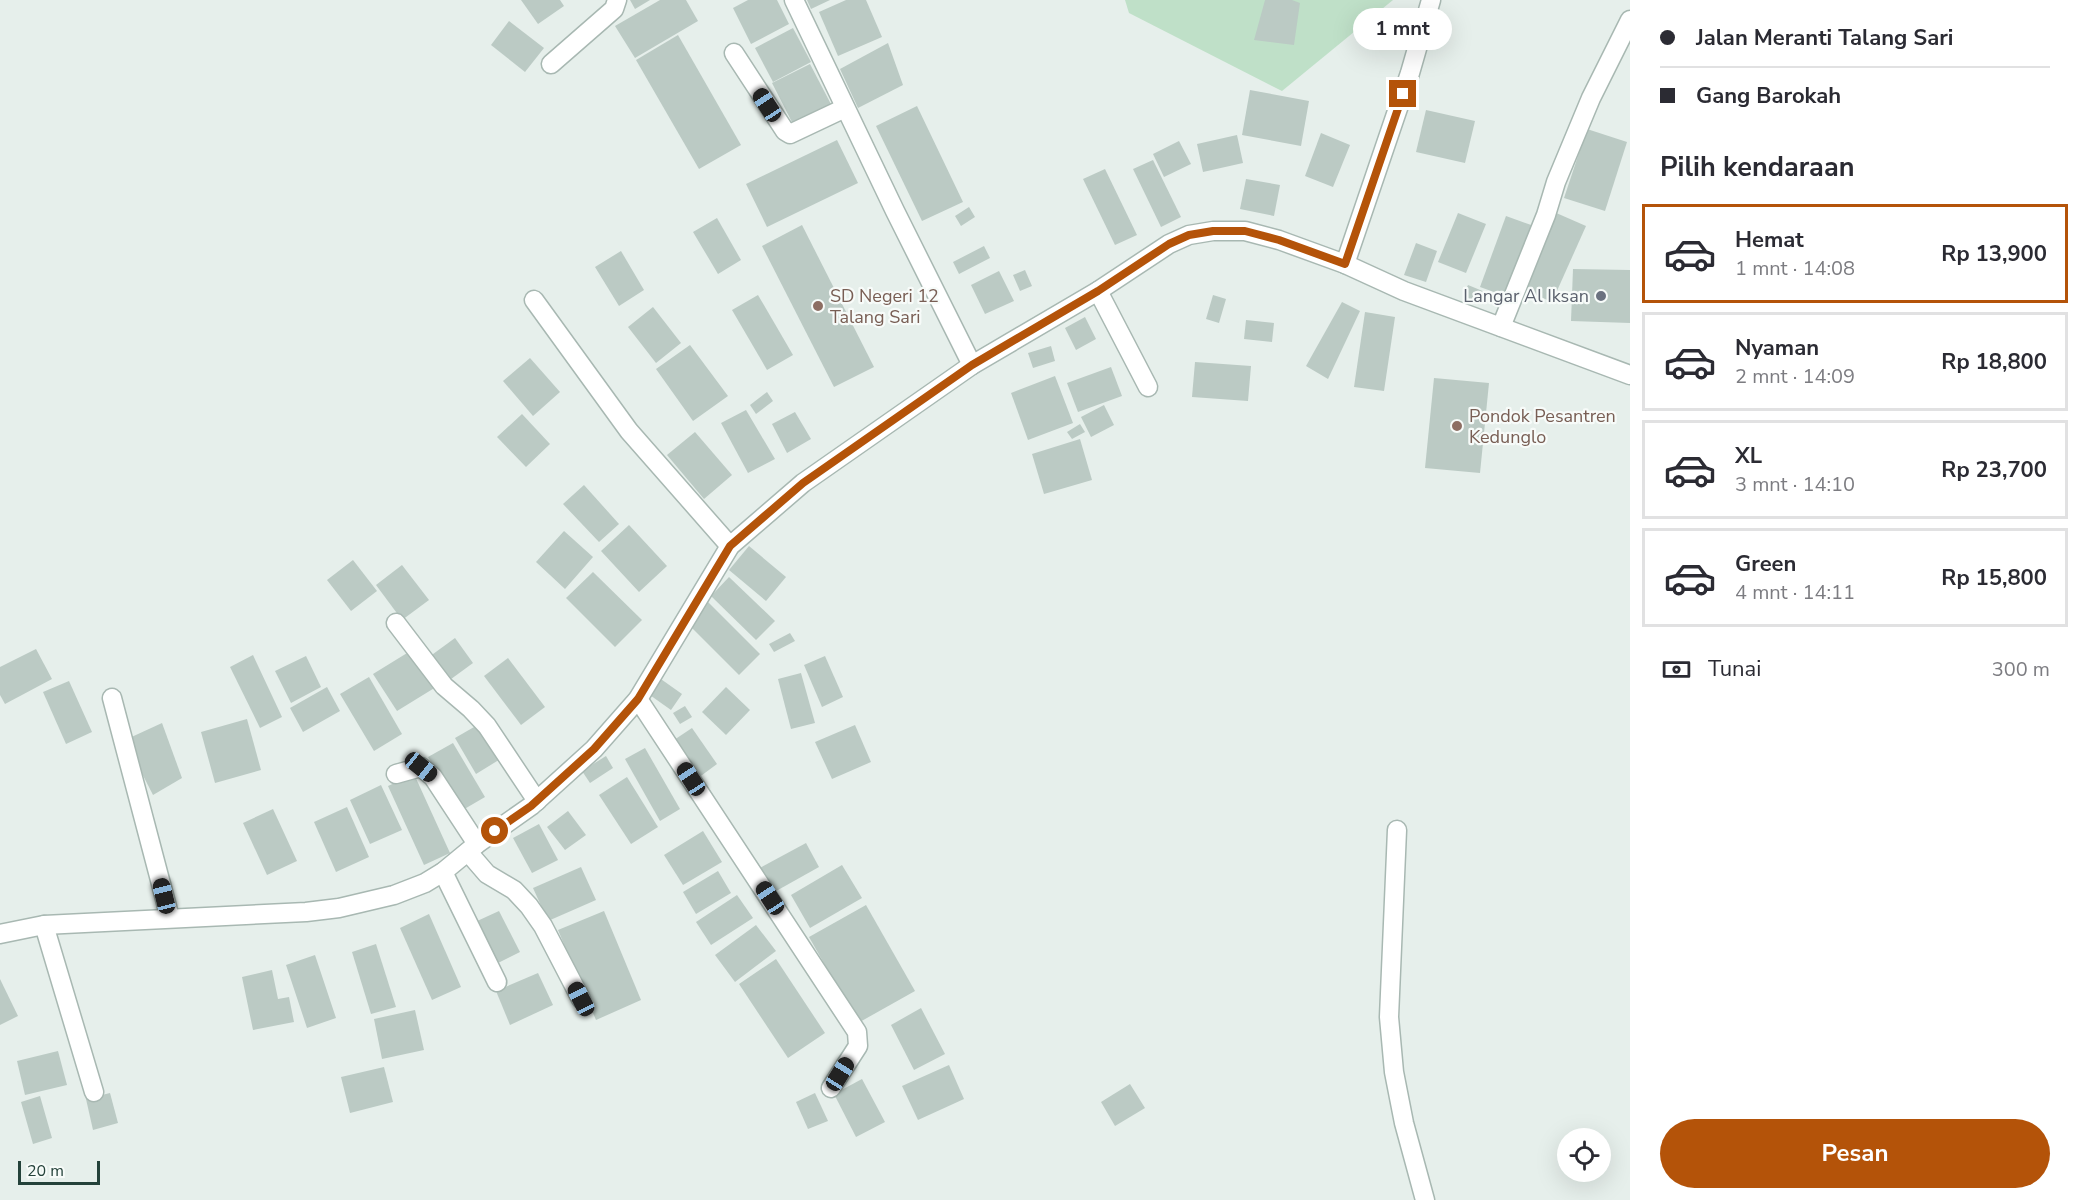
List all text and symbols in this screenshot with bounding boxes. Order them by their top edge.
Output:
callout: 1 mnt [1354,7,1452,49]
text: 1 mnt [1375,15,1430,42]
text: Jalan Meranti Talang Sari [1696,23,1953,53]
route end [1389,80,1416,107]
text: Gang Barokah [1696,81,1841,111]
car [750,85,784,125]
text: Pilih kendaraan [1660,149,1854,186]
text: Hemat [1735,225,1804,255]
icon: car [1663,227,1717,281]
text: Rp 13,900 [1941,239,2047,269]
text: 1 mnt · 14:08 [1735,255,1855,282]
place label: SD Negeri 12 Talang Sari [830,284,939,329]
place label: Langar Al Iksan [1463,284,1589,308]
marker: Langar Al Iksan [1594,289,1608,303]
marker: SD Negeri 12 Talang Sari [811,299,825,313]
text: Nyaman [1735,333,1819,363]
icon: car [1663,335,1717,389]
text: Rp 18,800 [1941,347,2047,377]
text: 2 mnt · 14:09 [1735,363,1855,390]
place label: Pondok Pesantren Kedunglo [1469,404,1616,449]
marker: Pondok Pesantren Kedunglo [1450,419,1464,433]
text: XL [1735,441,1762,471]
icon: car [1663,443,1717,497]
text: Rp 23,700 [1941,455,2047,485]
text: 3 mnt · 14:10 [1735,471,1855,498]
text: Green [1735,549,1796,579]
icon: car [1663,551,1717,605]
text: Rp 15,800 [1941,563,2047,593]
text: 4 mnt · 14:11 [1735,579,1855,606]
icon: cash [1660,653,1693,686]
text: Tunai [1708,654,1761,684]
text: 300 m [1992,656,2050,683]
car [401,749,441,785]
car [674,759,708,799]
route start [481,817,508,844]
car [151,876,177,916]
car [753,878,787,918]
car [565,979,597,1019]
car [823,1054,857,1094]
button: Pesan [1660,1119,2050,1188]
map controls [1557,1128,1611,1182]
button: locate [1557,1128,1611,1182]
scale bar [18,1158,100,1186]
text: 20 m [27,1160,64,1182]

